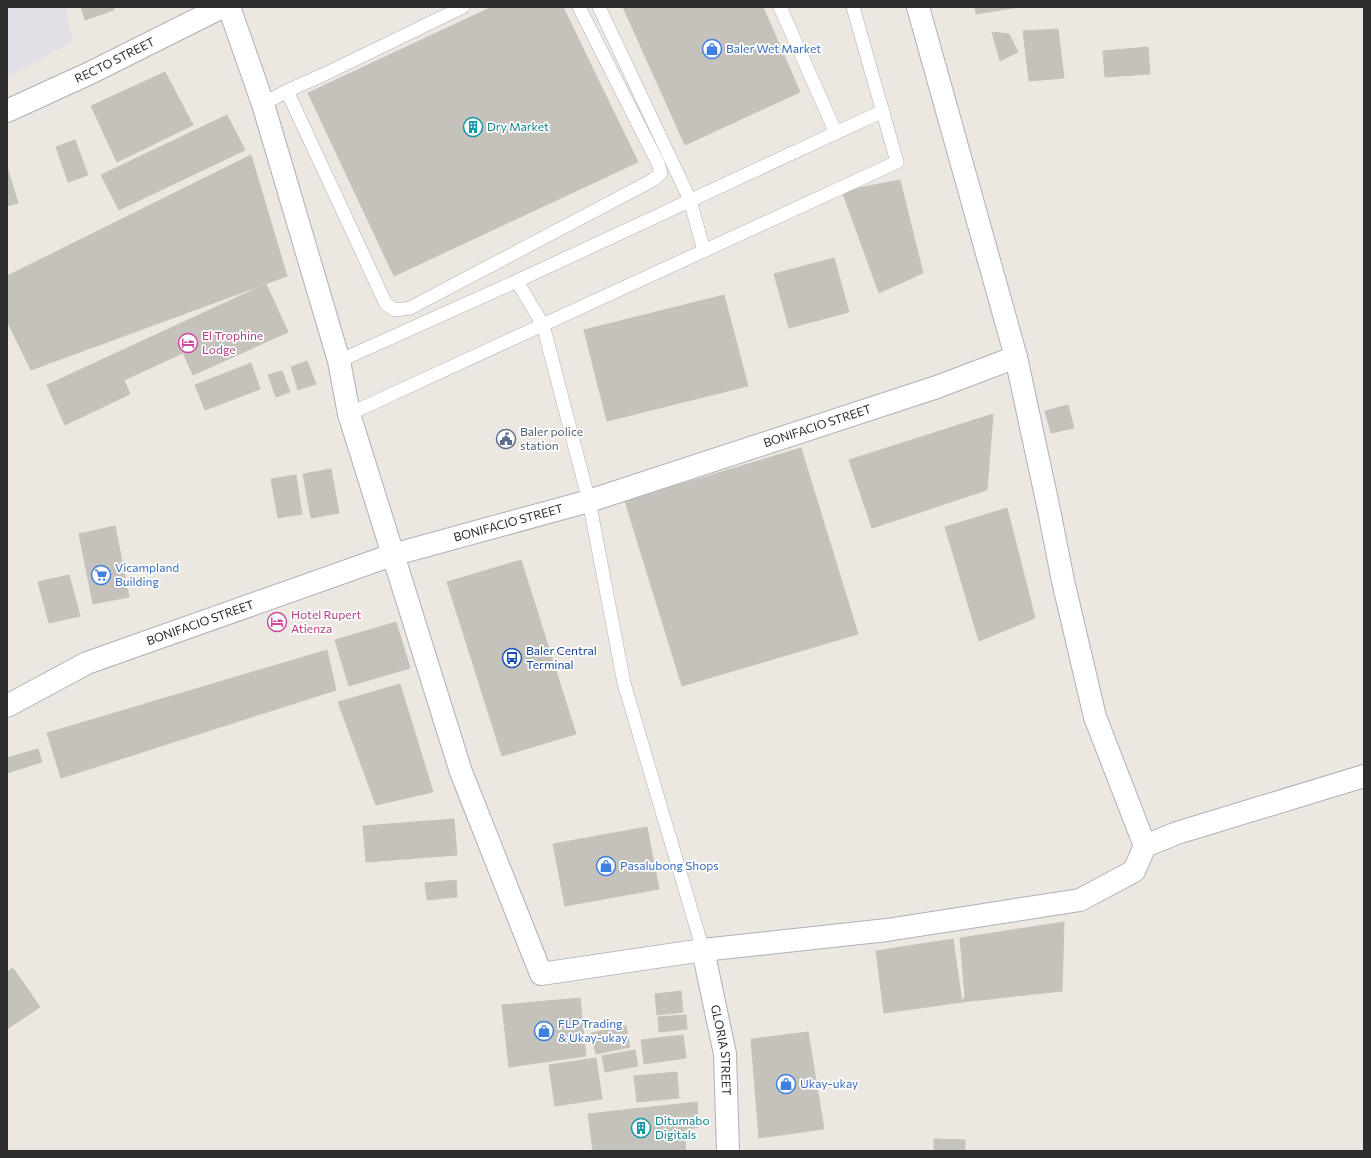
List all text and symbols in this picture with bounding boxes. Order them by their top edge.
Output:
street label: RECTO STREET [72,34,157,85]
shop icon: Baler Wet Market [701,38,723,60]
place label: Baler Wet Market [726,41,821,55]
building icon: Dry Market [462,116,484,138]
place label: Dry Market [487,119,549,133]
place label: El Trophine Lodge [202,328,263,356]
hotel icon: El Trophine Lodge [177,332,199,354]
street label: BONIFACIO STREET [761,401,873,449]
place label: Baler police station [520,424,583,452]
public building icon: Baler police station [495,428,517,450]
street label: BONIFACIO STREET [452,500,565,544]
place label: Vicampland Building [115,560,179,588]
supermarket icon: Vicampland Building [90,564,112,586]
street label: BONIFACIO STREET [145,596,256,647]
place label: Hotel Rupert Atienza [291,607,361,635]
hotel icon: Hotel Rupert Atienza [266,611,288,633]
place label: Baler Central Terminal [526,643,597,671]
bus stop icon: Baler Central Terminal [501,647,523,669]
shop icon: Pasalubong Shops [595,855,617,877]
place label: Pasalubong Shops [620,858,719,872]
street label: GLORIA STREET [709,1003,734,1096]
place label: FLP Trading & Ukay-ukay [558,1016,627,1044]
shop icon: FLP Trading & Ukay-ukay [533,1020,555,1042]
shop icon: Ukay-ukay [775,1073,797,1095]
place label: Ukay-ukay [800,1076,858,1090]
place label: Ditumabo Digitals [655,1113,710,1141]
building icon: Ditumabo Digitals [630,1117,652,1139]

